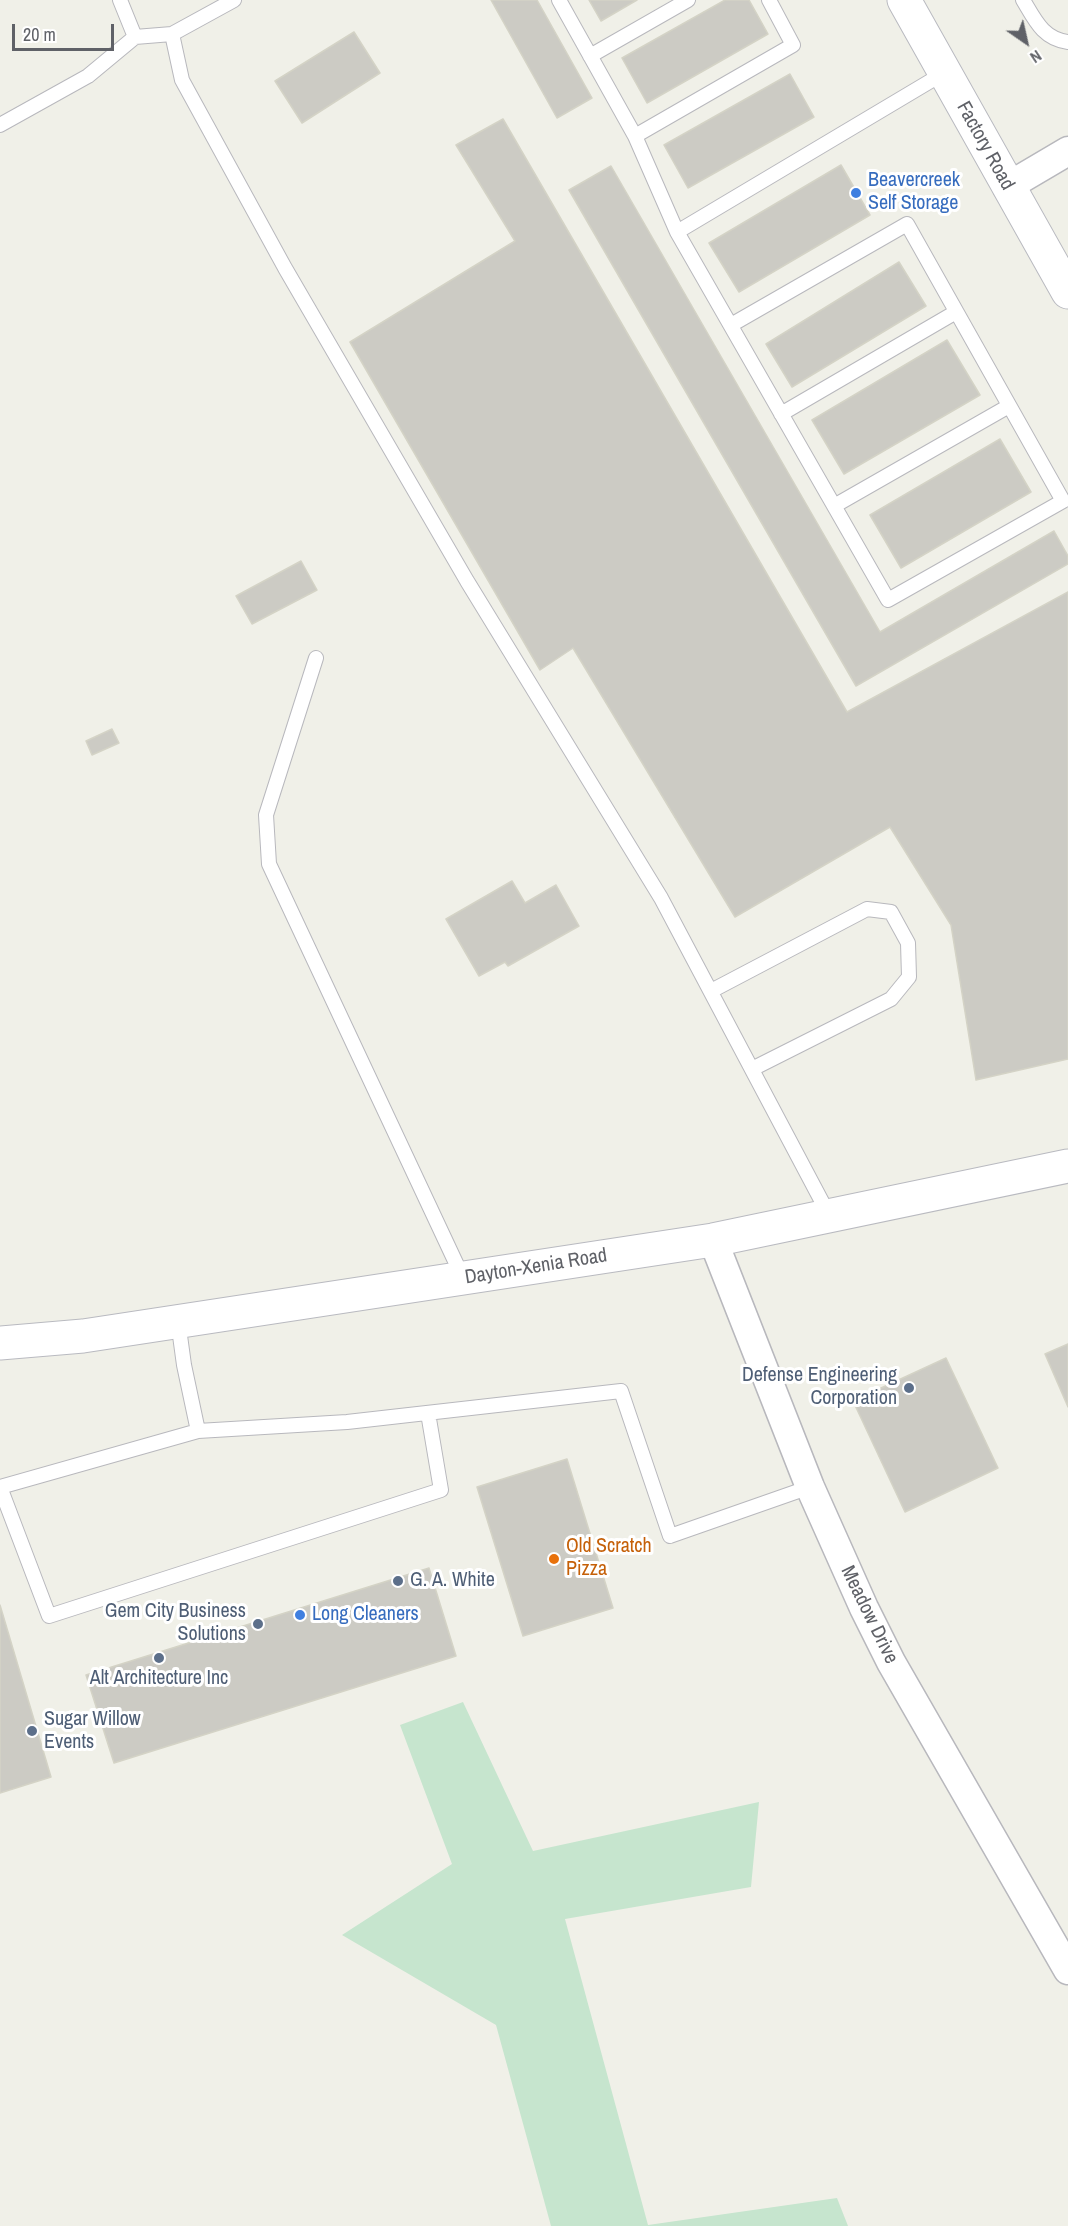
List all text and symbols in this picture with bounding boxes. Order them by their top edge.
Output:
scale bar [15,12,117,50]
north arrow [996,12,1056,72]
text: 20 m [23,22,56,47]
text: N [1026,45,1046,69]
street label: Factory Road [951,97,1019,195]
place label: Beavercreek Self Storage [868,169,960,216]
marker: Beavercreek Self Storage [849,186,863,200]
street label: Dayton-Xenia Road [463,1244,609,1290]
place label: Defense Engineering Corporation [742,1364,897,1411]
marker: Defense Engineering Corporation [902,1381,916,1395]
place label: Old Scratch Pizza [566,1535,652,1582]
marker: Old Scratch Pizza [547,1552,561,1566]
street label: Meadow Drive [835,1562,903,1668]
place label: G. A. White [410,1569,495,1593]
marker: G. A. White [391,1574,405,1588]
place label: Gem City Business Solutions [105,1600,246,1647]
place label: Long Cleaners [312,1603,419,1627]
marker: Long Cleaners [293,1608,307,1622]
marker: Gem City Business Solutions [251,1617,265,1631]
marker: Alt Architecture Inc [152,1651,166,1665]
place label: Alt Architecture Inc [90,1667,228,1691]
place label: Sugar Willow Events [44,1708,141,1755]
marker: Sugar Willow Events [25,1724,39,1738]

